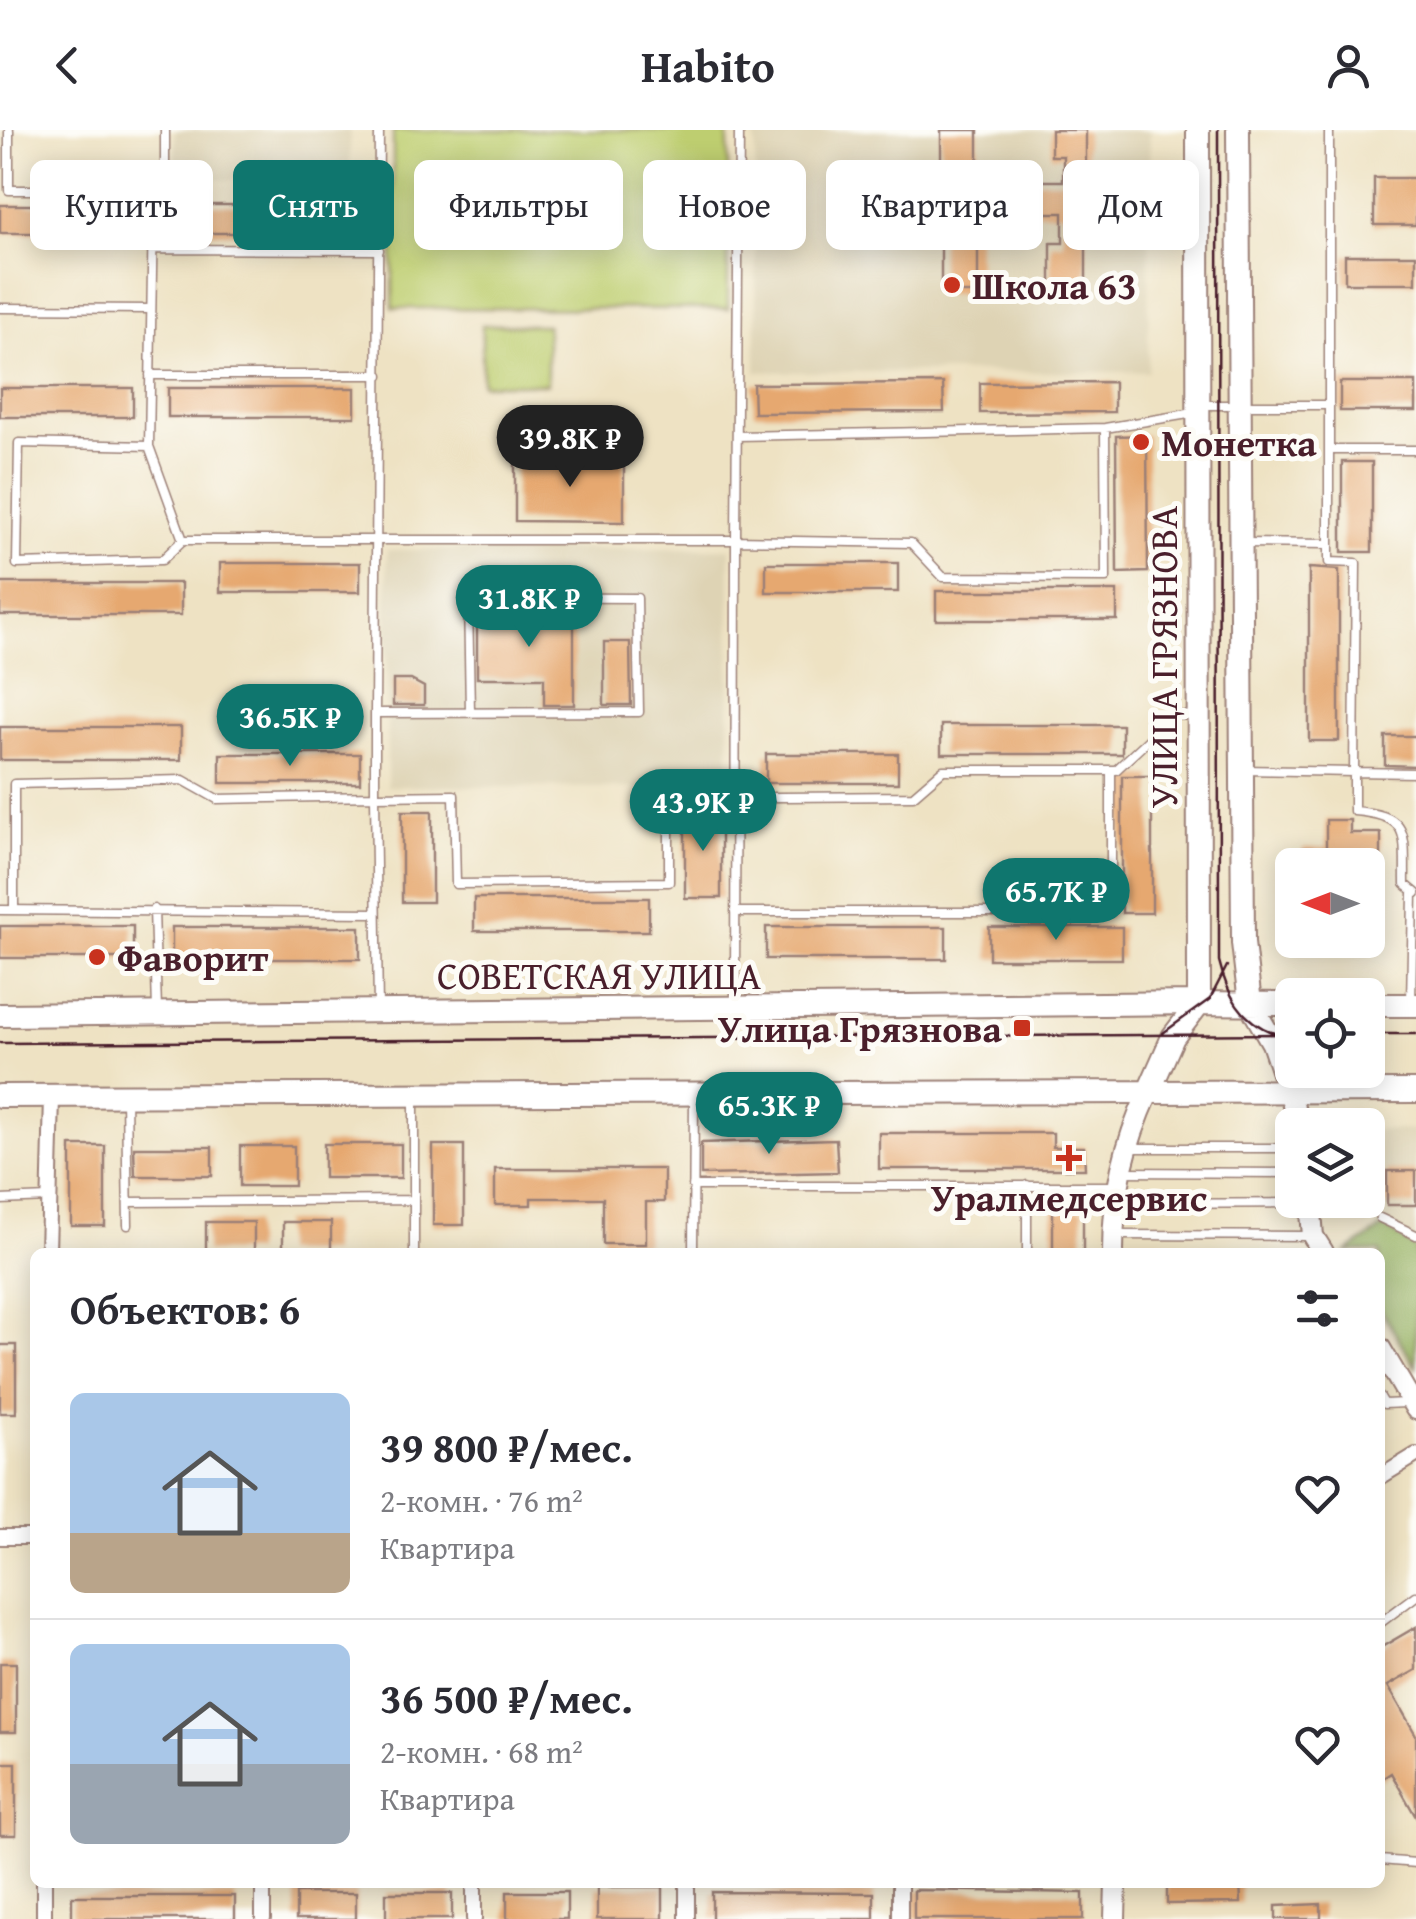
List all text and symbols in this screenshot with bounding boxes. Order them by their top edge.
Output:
text: Habito [641,33,775,98]
icon: back [40,38,95,93]
icon: person [1321,38,1376,93]
chip: Купить [30,160,213,250]
chip: Снять [233,160,394,250]
chip: Фильтры [414,160,623,250]
chip: Новое [643,160,806,250]
chip: Квартира [826,160,1043,250]
chip: Дом [1063,160,1199,250]
place label: Школа 63 [972,257,1137,313]
marker: Школа 63 [941,274,963,296]
pin: 39.8K ₽ [478,405,662,490]
text: 39.8K ₽ [519,414,621,461]
place label: Монетка [1161,414,1317,470]
marker: Монетка [1130,431,1152,453]
street label: УЛИЦА ГРЯЗНОВА [1135,506,1191,808]
pin: 31.8K ₽ [437,565,621,650]
text: 31.8K ₽ [478,574,580,621]
pin: 36.5K ₽ [198,684,382,769]
text: 36.5K ₽ [239,693,341,740]
pin: 43.9K ₽ [611,769,795,854]
text: 43.9K ₽ [652,778,754,825]
north arrow [1275,848,1385,958]
map controls [1275,848,1385,1218]
pin: 65.7K ₽ [964,858,1148,943]
text: 65.7K ₽ [1005,867,1107,914]
place label: Фаворит [117,929,269,985]
marker: Фаворит [86,946,108,968]
street label: СОВЕТСКАЯ УЛИЦА [437,947,761,1003]
button: locate [1275,978,1385,1088]
place label: Улица Грязнова [718,1000,1003,1056]
marker: Улица Грязнова [1011,1017,1033,1039]
pin: 65.3K ₽ [677,1072,861,1157]
text: 65.3K ₽ [718,1081,820,1128]
button: layers [1275,1108,1385,1218]
marker: Уралмедсервис [1058,1147,1080,1169]
place label: Уралмедсервис [931,1169,1207,1225]
text: Объектов: 6 [70,1278,300,1339]
icon: filters [1290,1281,1345,1336]
text: 39 800 ₽/мес. [380,1416,633,1477]
icon: home [150,1433,270,1553]
icon: heart [1290,1466,1345,1521]
text: 2-комн. · 76 m² [380,1477,583,1524]
text: Квартира [380,1524,515,1571]
text: 36 500 ₽/мес. [380,1667,633,1728]
icon: home [150,1684,270,1804]
icon: heart [1290,1717,1345,1772]
text: 2-комн. · 68 m² [380,1728,583,1775]
text: Квартира [380,1775,515,1822]

